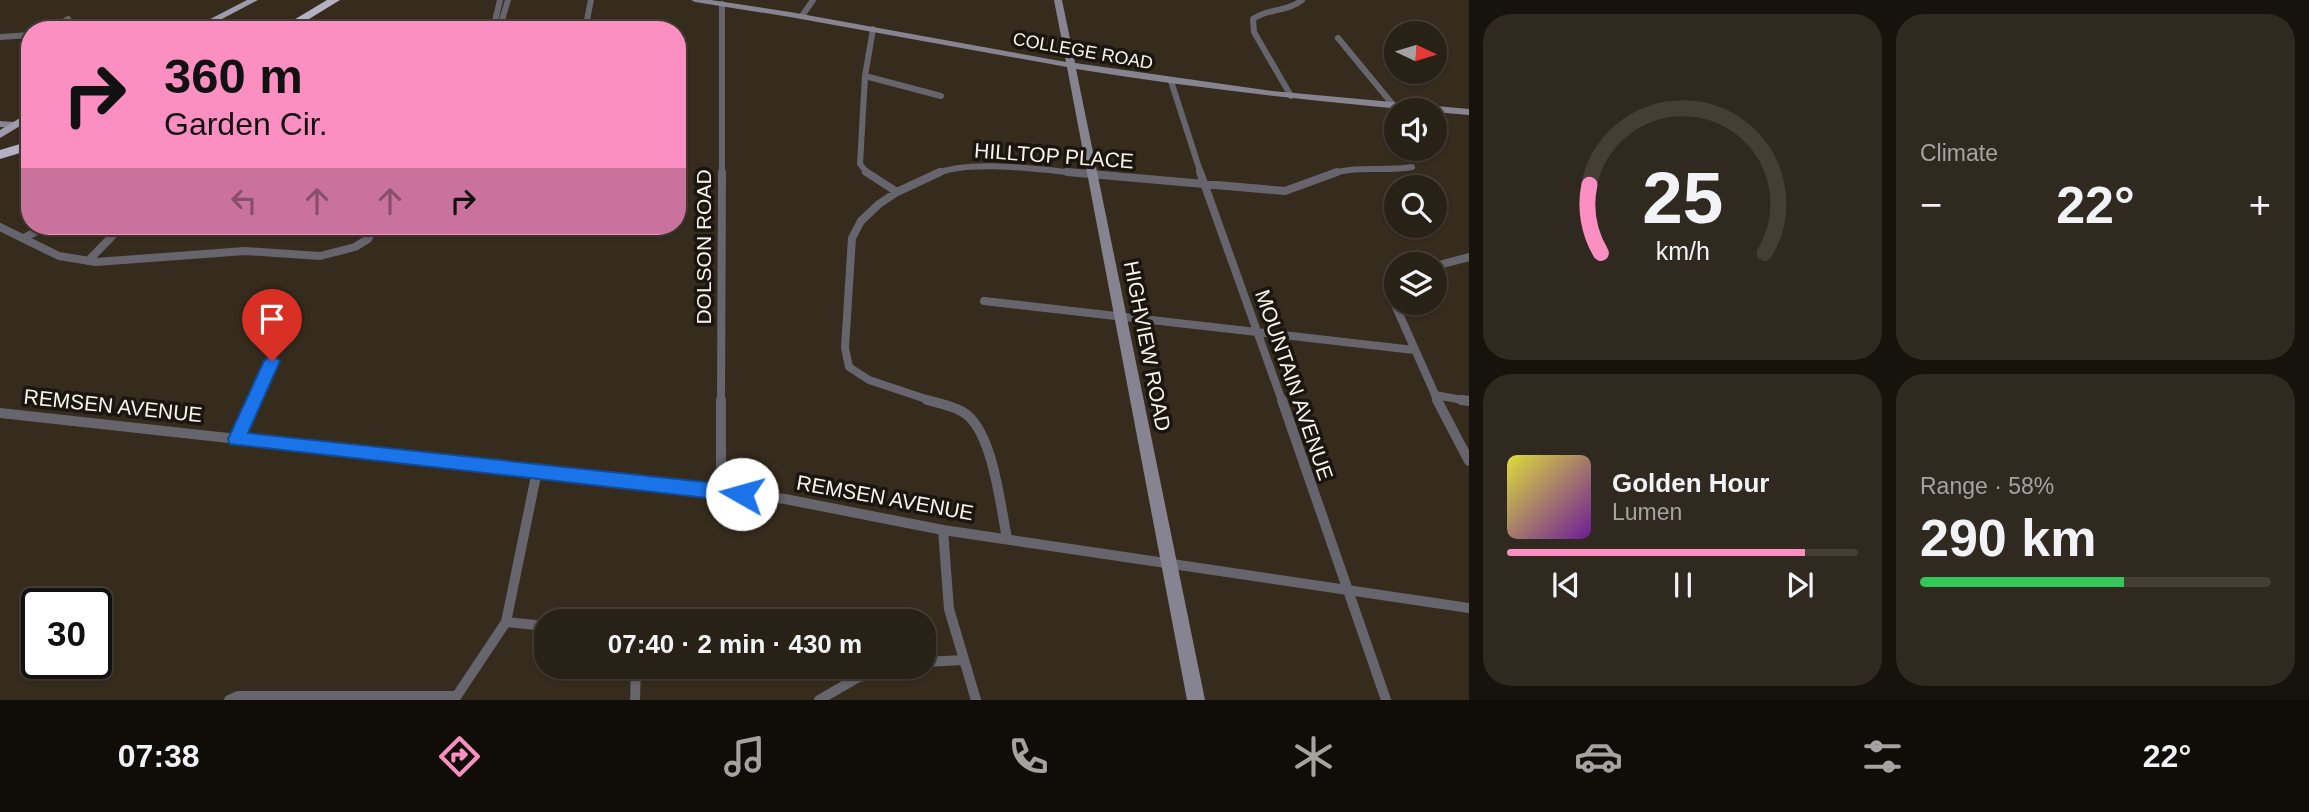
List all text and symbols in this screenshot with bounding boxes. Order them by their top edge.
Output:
north arrow [1384,21,1447,84]
map controls [1384,21,1447,315]
street label: COLLEGE ROAD [1011,29,1155,73]
icon: right [49,49,140,140]
text: 360 m [164,49,303,103]
button: sound [1384,98,1447,161]
text: Garden Cir. [164,106,328,142]
street label: HILLTOP PLACE [973,138,1135,173]
text: Climate [1920,140,1998,166]
text: 25 [1642,157,1723,238]
street label: DOLSON ROAD [692,169,715,325]
button: search [1384,175,1447,238]
text: 22° [2056,176,2135,234]
icon: left [225,182,263,220]
icon: ahead [298,182,336,220]
icon: ahead [371,182,409,220]
icon: right [444,182,482,220]
text: − [1920,184,1942,226]
text: + [2249,184,2271,226]
text: km/h [1655,237,1710,265]
button: layers [1384,252,1447,315]
street label: HIGHVIEW ROAD [1120,259,1175,433]
street label: MOUNTAIN AVENUE [1251,287,1338,483]
pin [242,289,302,361]
icon: arrive [253,300,291,338]
street label: REMSEN AVENUE [23,385,203,426]
position arrow [705,457,779,531]
text: Golden Hour [1612,468,1769,498]
street label: REMSEN AVENUE [795,471,975,524]
text: Range · 58% [1920,473,2054,499]
text: Lumen [1612,499,1682,525]
text: 290 km [1920,509,2096,567]
icon: previous [1547,566,1585,604]
icon: pause [1664,566,1702,604]
icon: next [1781,566,1819,604]
speed limit sign: 30 [21,588,112,679]
text: 07:40 · 2 min · 430 m [608,629,862,659]
icon: directions [435,732,484,781]
icon: music [720,732,769,781]
icon: phone [1004,732,1053,781]
icon: climate [1289,732,1338,781]
icon: car [1574,732,1623,781]
icon: filters [1858,732,1907,781]
text: 07:38 [118,738,200,774]
text: 22° [2143,738,2191,774]

